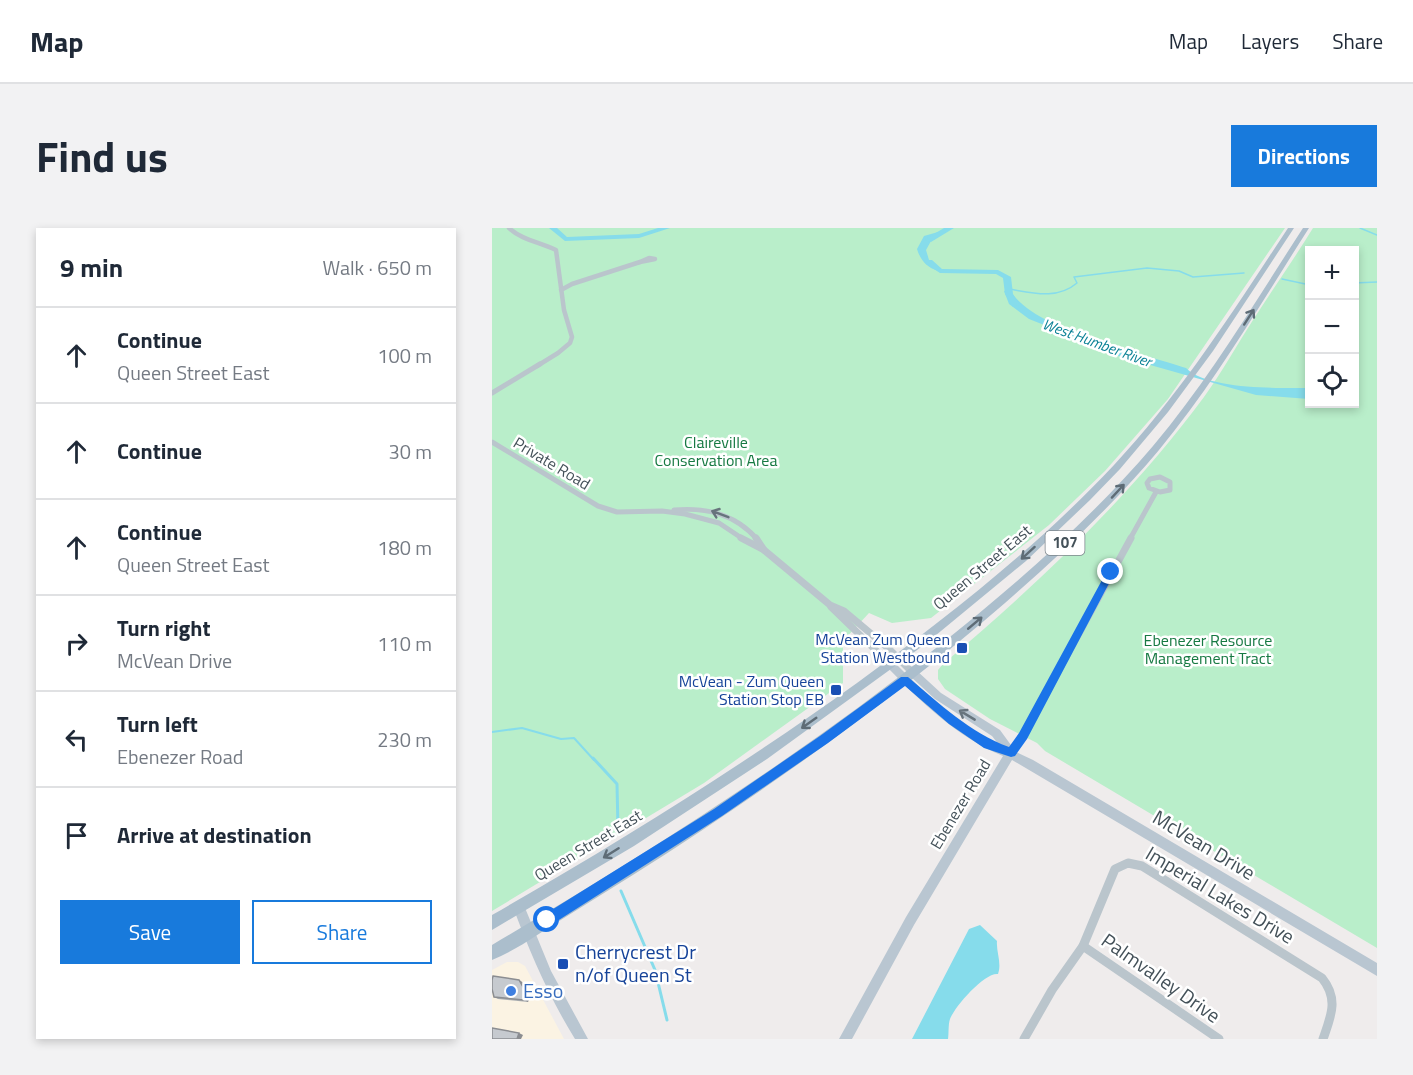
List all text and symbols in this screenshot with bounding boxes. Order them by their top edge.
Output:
text: Map [30,20,84,63]
text: Map [1169,25,1208,57]
text: Layers [1241,25,1299,57]
text: Share [1332,25,1383,57]
text: Find us [36,124,168,188]
button: Directions [1231,125,1377,187]
map controls [1305,246,1359,408]
button: + [1305,246,1359,300]
text: 9 min [60,248,123,287]
text: Walk · 650 m [323,252,432,283]
button: − [1305,300,1359,354]
one-way arrow [1243,309,1255,326]
water label: West Humber River [1040,312,1157,374]
text: Continue [117,323,202,357]
icon: ahead [60,339,93,372]
text: 100 m [377,340,432,371]
button: locate [1305,354,1359,408]
text: Queen Street East [117,357,270,388]
park label: Claireville Conservation Area [655,430,777,472]
street label: Private Road [509,431,595,495]
text: Continue [117,434,202,468]
icon: ahead [60,435,93,468]
text: 30 m [388,436,432,467]
one-way arrow [1111,483,1125,498]
one-way arrow [712,508,730,519]
text: Continue [117,515,202,549]
street label: Queen Street East [928,518,1037,615]
icon: ahead [60,531,93,564]
road number: 107 [1046,531,1084,555]
text: 180 m [377,532,432,563]
one-way arrow [1020,546,1035,560]
text: Queen Street East [117,549,270,580]
route end [1097,558,1123,584]
text: Turn right [117,611,211,645]
one-way arrow [967,616,982,630]
icon: right [60,627,93,660]
place label: McVean Zum Queen Station Westbound [815,627,950,669]
text: 110 m [377,628,432,659]
park label: Ebenezer Resource Management Tract [1144,628,1272,670]
marker: McVean Zum Queen Station Westbound [955,641,969,655]
text: McVean Drive [117,645,232,676]
place label: McVean - Zum Queen Station Stop EB [679,669,824,711]
marker: McVean - Zum Queen Station Stop EB [829,683,843,697]
text: Turn left [117,707,198,741]
one-way arrow [959,709,976,721]
one-way arrow [801,717,818,729]
icon: left [60,723,93,756]
text: 230 m [377,724,432,755]
text: Ebenezer Road [117,741,243,772]
street label: Ebenezer Road [924,755,996,853]
street label: McVean Drive [1147,802,1262,888]
street label: Queen Street East [530,803,647,887]
text: Arrive at destination [117,818,312,852]
icon: arrive [60,819,93,852]
street label: Imperial Lakes Drive [1140,838,1301,951]
one-way arrow [602,846,619,859]
button: Save [60,900,240,964]
button: Share [252,900,432,964]
route start [533,906,559,932]
street label: Palmvalley Drive [1095,925,1227,1030]
place label: Cherrycrest Dr n/of Queen St [575,936,696,990]
marker: Cherrycrest Dr n/of Queen St [556,957,570,971]
place label: Esso [523,975,563,1006]
marker: Esso [504,984,518,998]

